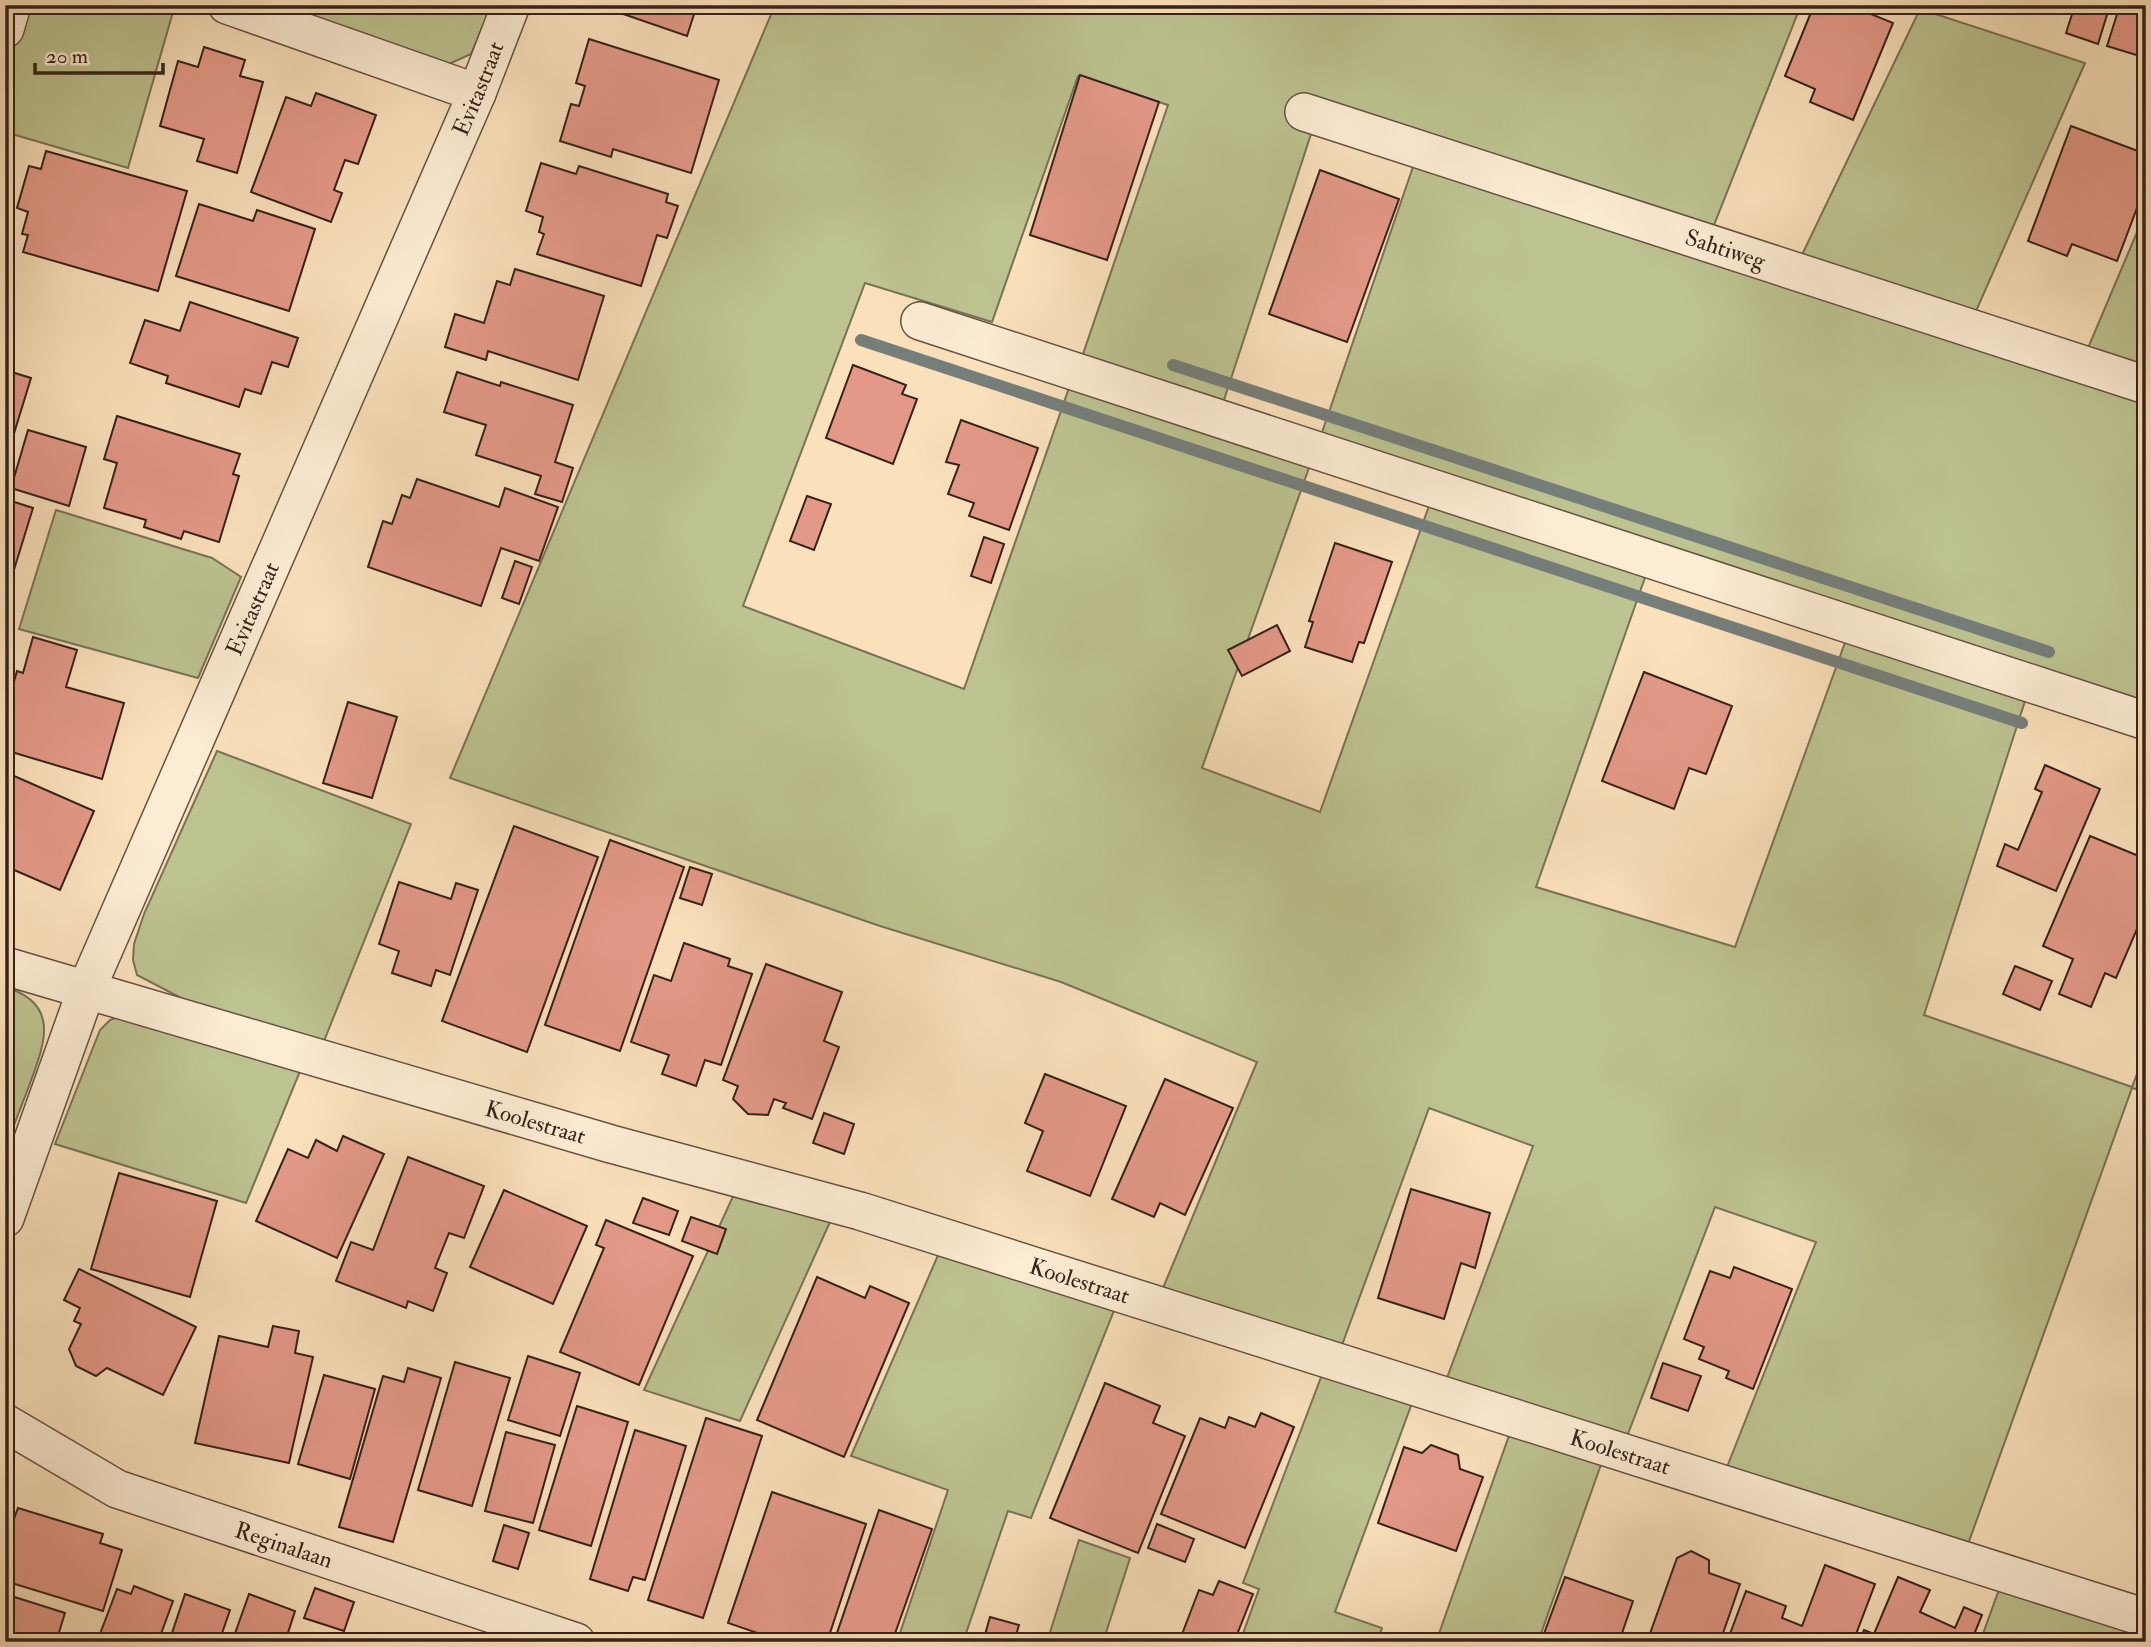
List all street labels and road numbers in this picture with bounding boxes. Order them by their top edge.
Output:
street label: Evitastraat [446,37,510,140]
street label: Sahtiweg [1682,222,1770,275]
street label: Evitastraat [219,557,285,660]
street label: Koolestraat [482,1093,589,1150]
street label: Koolestraat [1026,1251,1134,1310]
street label: Koolestraat [1567,1422,1674,1481]
street label: Reginalaan [231,1515,337,1574]

